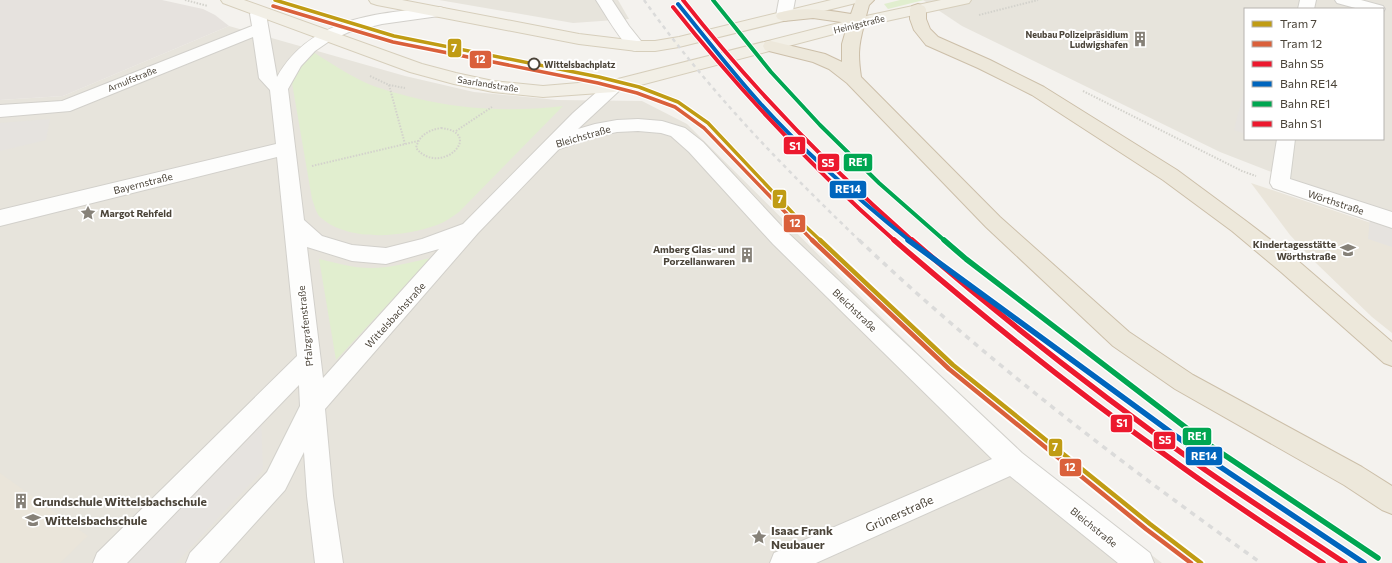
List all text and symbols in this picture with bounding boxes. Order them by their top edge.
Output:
legend [1244,8,1384,140]
street label: Heinigstraße [832,12,886,36]
text: Tram 7 [1280,16,1317,30]
place label: Neubau Polizeipräsidium Ludwigshafen [1025,29,1128,50]
building icon: Neubau Polizeipräsidium Ludwigshafen [1131,30,1149,48]
text: Tram 12 [1280,36,1323,50]
line badge: 7 [447,38,462,58]
text: 7 [451,41,457,54]
line badge: 12 [469,50,492,69]
text: 12 [474,52,486,65]
text: Bahn S5 [1280,56,1324,70]
marker: Wittelsbachplatz [527,57,541,71]
place label: Wittelsbachplatz [544,59,616,70]
street label: Arnulfstraße [106,64,158,94]
street label: Saarlandstraße [457,74,520,94]
text: Bahn RE14 [1280,76,1338,90]
text: Bahn RE1 [1280,96,1330,110]
text: Bahn S1 [1280,116,1322,130]
street label: Bleichstraße [554,122,612,150]
line badge: S1 [783,136,806,155]
text: S1 [789,139,801,152]
line badge: S5 [817,153,840,172]
line badge: RE1 [843,153,873,172]
text: RE1 [848,155,868,168]
text: S5 [821,156,835,169]
street label: Bayernstraße [112,170,174,196]
line badge: RE14 [829,180,867,199]
text: RE14 [835,182,861,195]
street label: Wörthstraße [1306,187,1366,217]
line badge: 7 [772,189,787,209]
text: 7 [777,192,783,205]
place icon: Margot Rehfeld [79,204,97,222]
place label: Margot Rehfeld [100,207,172,219]
line badge: 12 [783,214,806,233]
text: 12 [789,216,801,229]
place label: Kindertagesstätte Wörthstraße [1253,238,1336,262]
school or university icon: Kindertagesstätte Wörthstraße [1339,241,1357,259]
place label: Amberg Glas- und Porzellanwaren [653,243,735,267]
building icon: Amberg Glas- und Porzellanwaren [738,246,756,264]
street label: Wittelsbachstraße [362,280,428,350]
street label: Pfalzgrafenstraße [295,285,315,367]
street label: Bleichstraße [830,286,880,334]
line badge: S1 [1110,414,1133,433]
text: S1 [1116,416,1128,429]
line badge: RE1 [1182,427,1212,446]
text: RE1 [1187,429,1207,442]
line badge: S5 [1153,431,1176,450]
text: S5 [1158,433,1172,446]
line badge: 7 [1048,438,1063,457]
text: 7 [1052,440,1058,453]
line badge: RE14 [1185,446,1223,466]
text: RE14 [1191,449,1217,462]
line badge: 12 [1059,458,1082,477]
text: 12 [1064,460,1076,473]
building icon: Grundschule Wittelsbachschule [12,492,30,510]
street label: Grünerstraße [863,492,935,534]
place label: Grundschule Wittelsbachschule [33,494,207,508]
street label: Bleichstraße [1068,505,1120,549]
school or university icon: Wittelsbachschule [24,511,42,529]
place label: Wittelsbachschule [45,513,147,527]
place label: Isaac Frank Neubauer [771,523,833,551]
place icon: Isaac Frank Neubauer [750,528,768,546]

